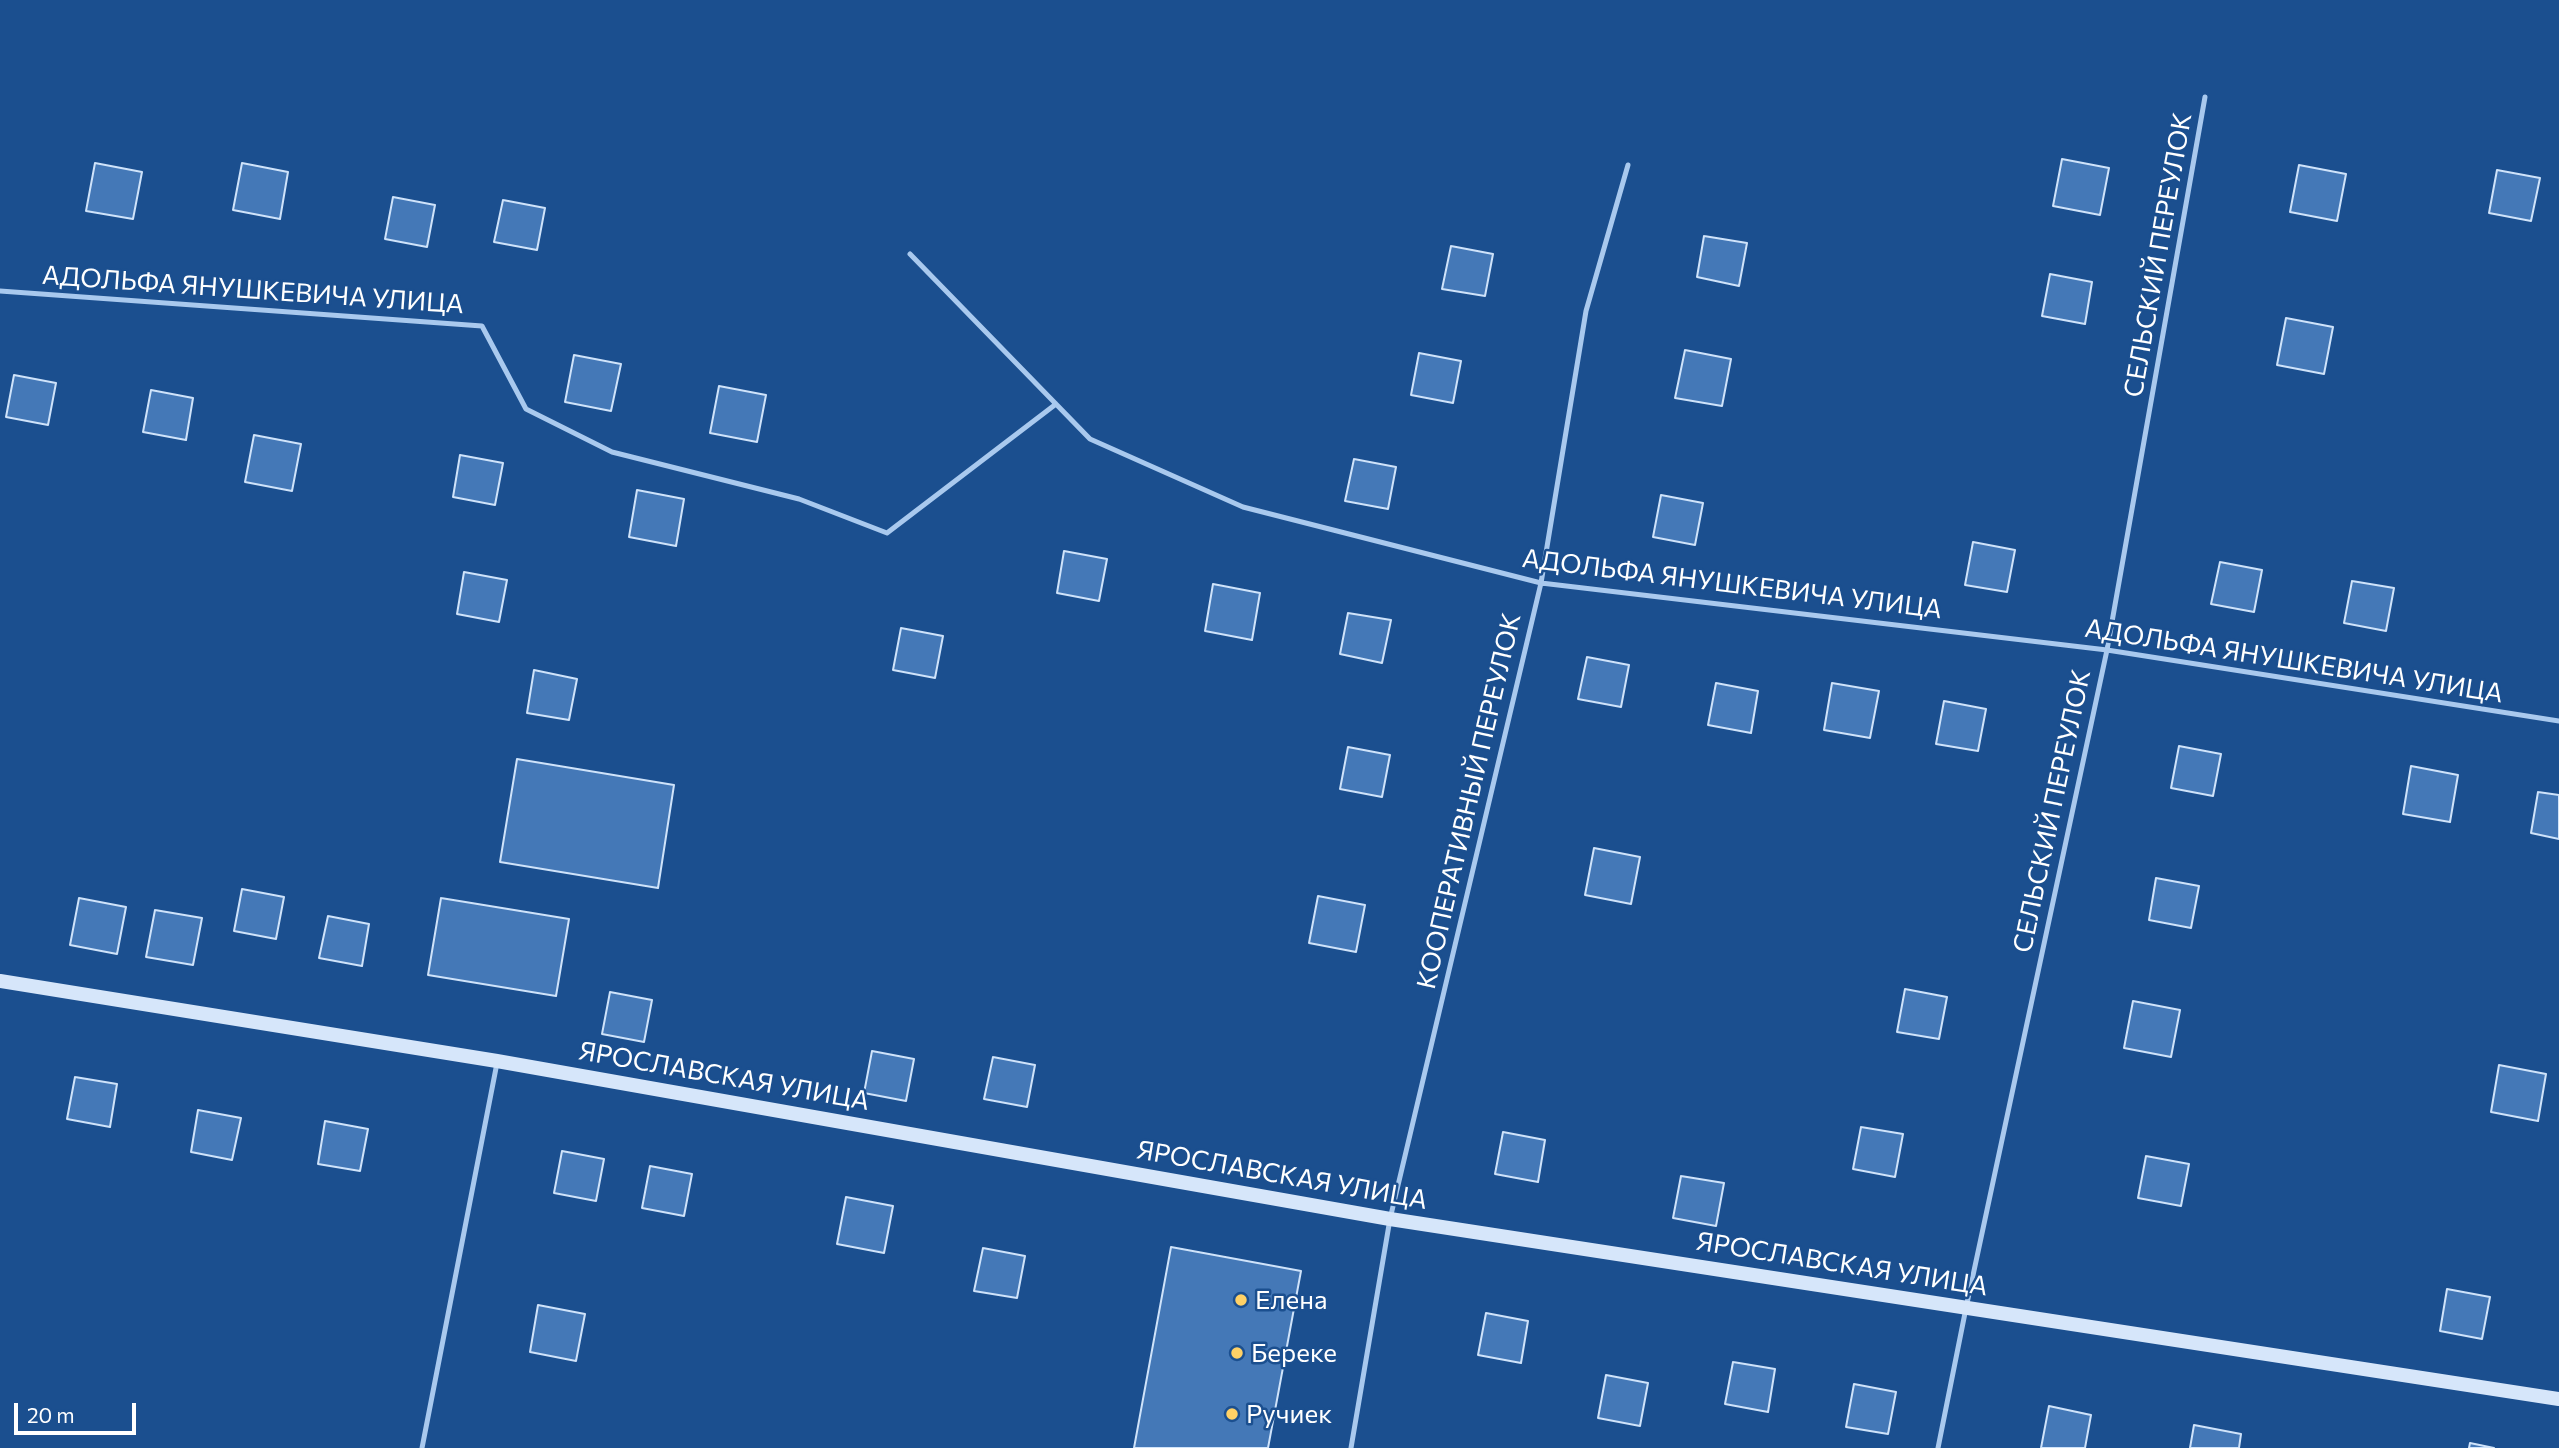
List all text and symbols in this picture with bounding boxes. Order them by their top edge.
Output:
street label: СЕЛЬСКИЙ ПЕРЕУЛОК [2118,110,2198,400]
street label: АДОЛЬФА ЯНУШКЕВИЧА УЛИЦА [41,260,465,320]
street label: АДОЛЬФА ЯНУШКЕВИЧА УЛИЦА [1520,543,1944,625]
street label: КООПЕРАТИВНЫЙ ПЕРЕУЛОК [1411,610,1527,992]
street label: АДОЛЬФА ЯНУШКЕВИЧА УЛИЦА [2083,613,2505,709]
street label: СЕЛЬСКИЙ ПЕРЕУЛОК [2007,667,2097,955]
street label: ЯРОСЛАВСКАЯ УЛИЦА [576,1035,872,1117]
street label: ЯРОСЛАВСКАЯ УЛИЦА [1134,1134,1430,1216]
street label: ЯРОСЛАВСКАЯ УЛИЦА [1694,1226,1990,1302]
place label: Елена [1255,1284,1327,1316]
marker: Елена [1233,1292,1249,1308]
place label: Береке [1251,1337,1337,1369]
marker: Береке [1229,1345,1245,1361]
scale bar [18,1388,140,1432]
place label: Ручиек [1246,1398,1332,1430]
text: 20 m [27,1402,75,1427]
marker: Ручиек [1224,1406,1240,1422]

